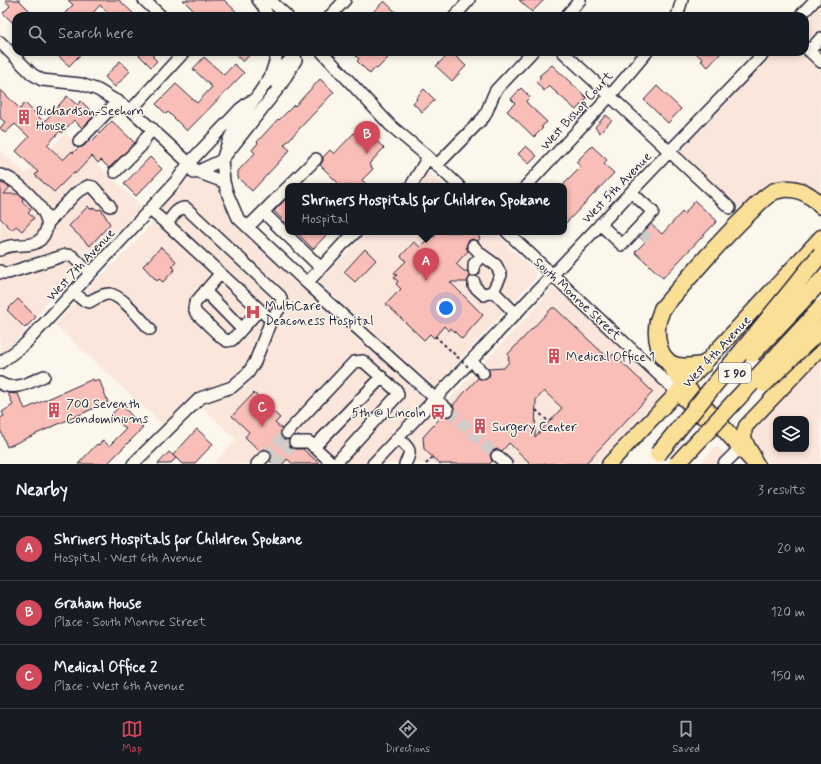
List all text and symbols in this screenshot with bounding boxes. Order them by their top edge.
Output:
search box [12,12,809,56]
icon: search [26,23,48,45]
text: Search here [58,24,134,44]
street label: West Bishop Court [537,68,617,154]
place label: Richardson-Seehorn House [36,103,144,135]
building icon: Richardson-Seehorn House [15,108,33,126]
pin: B [354,121,380,154]
street label: West 5th Avenue [579,149,656,227]
popup [285,183,567,235]
text: Shriners Hospitals for Children Spokane [302,191,550,211]
text: Hospital [302,211,348,228]
street label: West 7th Avenue [43,225,119,305]
pin: A [413,248,439,281]
street label: South Monroe Street [530,254,625,344]
place label: MultiCare Deaconess Hospital [265,298,374,330]
your location [436,298,456,318]
hospital icon: MultiCare Deaconess Hospital [244,303,262,321]
street label: West 4th Avenue [679,312,755,392]
building icon: Medical Office 1 [545,347,563,365]
place label: Medical Office 1 [566,349,655,366]
road number: I 90 [719,363,751,383]
pin: C [249,394,275,427]
place label: 700 Seventh Condominiums [66,396,149,428]
building icon: 700 Seventh Condominiums [45,401,63,419]
bus stop icon: 5th @ Lincoln [429,403,447,421]
place label: 5th @ Lincoln [351,405,426,422]
map controls [773,416,809,452]
button: layers [773,416,809,452]
building icon: Surgery Center [471,417,489,435]
place label: Surgery Center [492,419,578,437]
text: Nearby [16,479,68,501]
text: 3 results [758,482,805,499]
text: Shriners Hospitals for Children Spokane [54,530,302,550]
text: A [25,540,33,557]
text: 20 m [777,540,805,557]
text: Hospital · West 6th Avenue [54,550,202,567]
text: Graham House [54,594,142,614]
text: B [25,604,33,621]
text: 120 m [771,604,805,621]
text: Place · South Monroe Street [54,614,206,631]
text: Medical Office 2 [54,658,157,678]
text: C [24,668,34,685]
text: 150 m [771,668,805,685]
text: Place · West 6th Avenue [54,678,185,695]
tab: Map [121,718,143,756]
tab: Directions [385,718,430,756]
tab: Saved [672,718,700,756]

